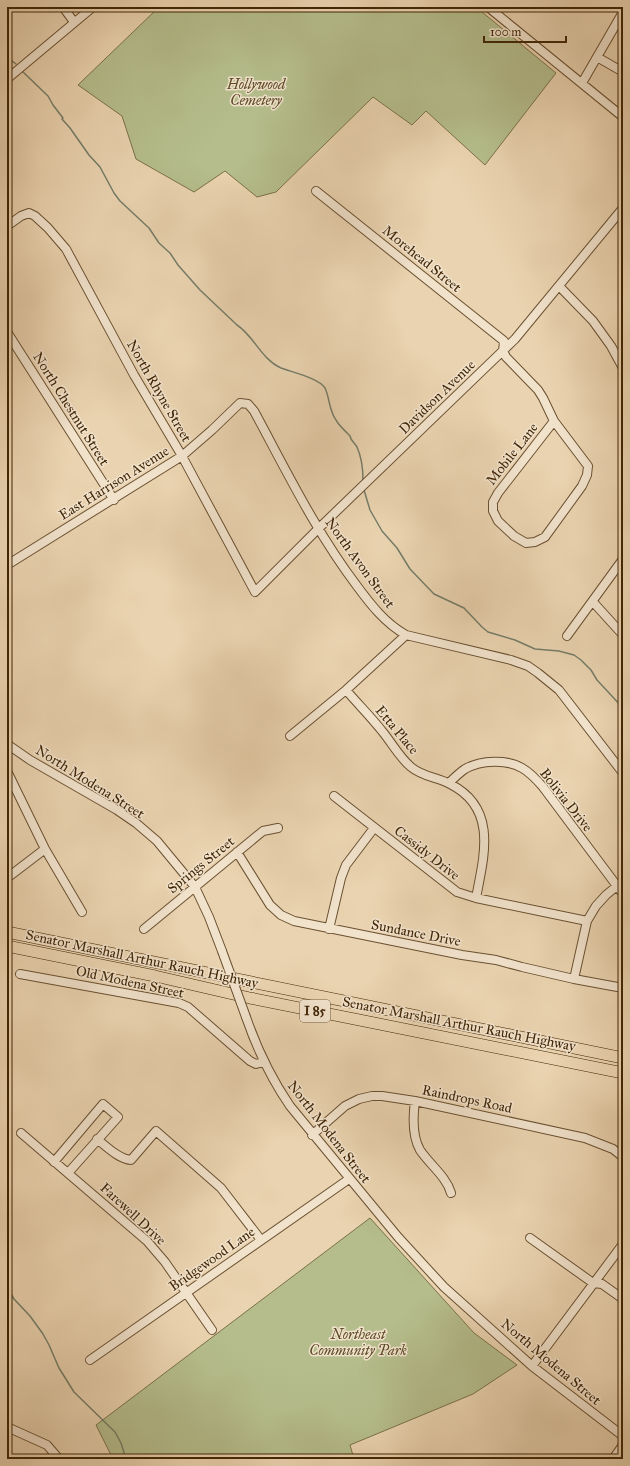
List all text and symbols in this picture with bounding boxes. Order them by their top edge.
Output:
scale bar [484,18,566,44]
text: 100 m [490,25,521,39]
park label: Hollywood Cemetery [226,76,287,109]
street label: Morehead Street [379,222,465,296]
street label: North Rhyne Street [123,337,195,445]
street label: North Chestnut Street [29,349,113,469]
street label: Davidson Avenue [395,356,479,438]
street label: Mobile Lane [482,419,542,489]
street label: East Harrison Avenue [56,442,172,524]
street label: North Avon Street [321,514,399,612]
street label: Etta Place [372,702,422,758]
street label: North Modena Street [32,742,148,822]
street label: Bolivia Drive [536,765,596,835]
street label: Cassidy Drive [391,822,463,884]
street label: Springs Street [164,833,238,897]
street label: Sundance Drive [370,916,462,950]
street label: Senator Marshall Arthur Rauch Highway [24,926,260,992]
street label: Old Modena Street [74,962,186,1002]
street label: Senator Marshall Arthur Rauch Highway [341,993,577,1055]
road number: I 85 [300,1000,330,1022]
street label: North Modena Street [284,1077,374,1187]
street label: Raindrops Road [420,1081,514,1117]
street label: Farewell Drive [97,1179,169,1249]
street label: Bridgewood Lane [166,1223,258,1295]
street label: North Modena Street [498,1315,604,1409]
park label: Northeast Community Park [309,1326,407,1359]

